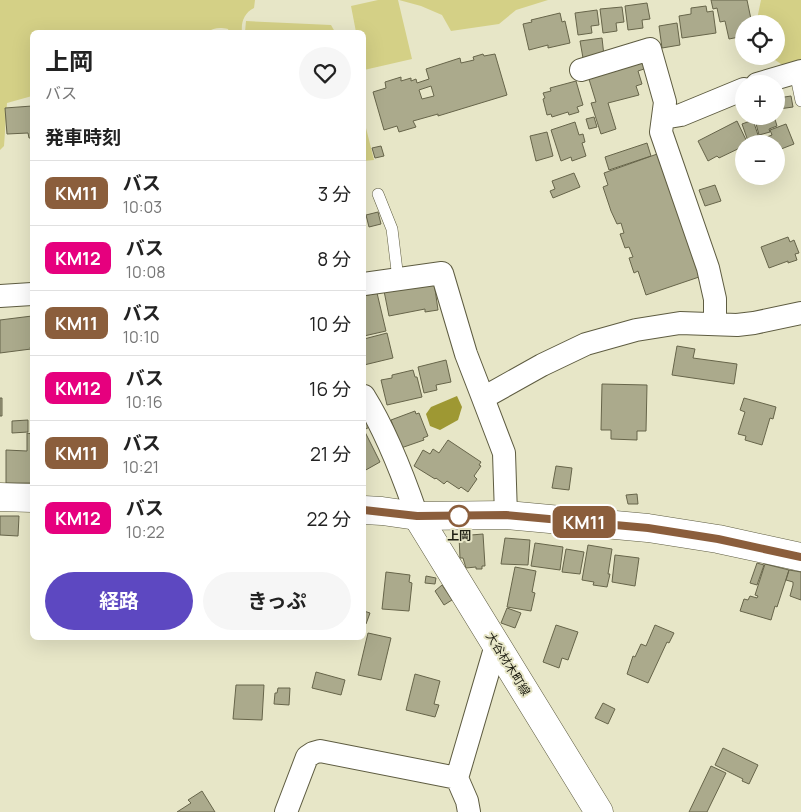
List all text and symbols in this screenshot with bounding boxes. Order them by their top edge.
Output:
map controls [735,15,785,185]
button: locate [735,15,785,65]
text: 上岡 [45,44,93,77]
button: heart [299,47,351,99]
button: + [735,75,785,125]
text: バス [45,82,77,104]
text: 発車時刻 [45,124,121,150]
button: − [735,135,785,185]
text: バス [123,170,161,196]
text: KM11 [55,181,98,205]
text: 3 分 [318,181,351,207]
text: 10:03 [123,196,162,218]
text: バス [126,235,164,261]
text: KM12 [55,246,101,270]
text: 8 分 [317,246,351,272]
text: 10:08 [126,261,165,283]
text: バス [123,300,161,326]
text: KM11 [55,311,98,335]
text: 10 分 [309,311,351,337]
text: 10:10 [123,326,160,348]
text: バス [126,365,164,391]
text: KM12 [55,376,101,400]
text: 16 分 [309,376,351,402]
text: 10:16 [126,391,163,413]
text: バス [123,430,161,456]
text: KM11 [55,441,98,465]
text: 21 分 [310,441,351,467]
text: 10:21 [123,456,159,478]
text: バス [126,495,164,521]
marker: 上岡 [448,505,470,527]
text: KM12 [55,506,101,530]
text: 22 分 [307,506,351,532]
line badge: KM11 [549,506,619,538]
text: KM11 [563,510,605,534]
text: 10:22 [126,521,165,543]
place label: 上岡 [447,527,471,544]
button: 経路 [45,572,193,630]
button: きっぷ [203,572,351,630]
street label: 大谷材木町線 [482,629,535,699]

